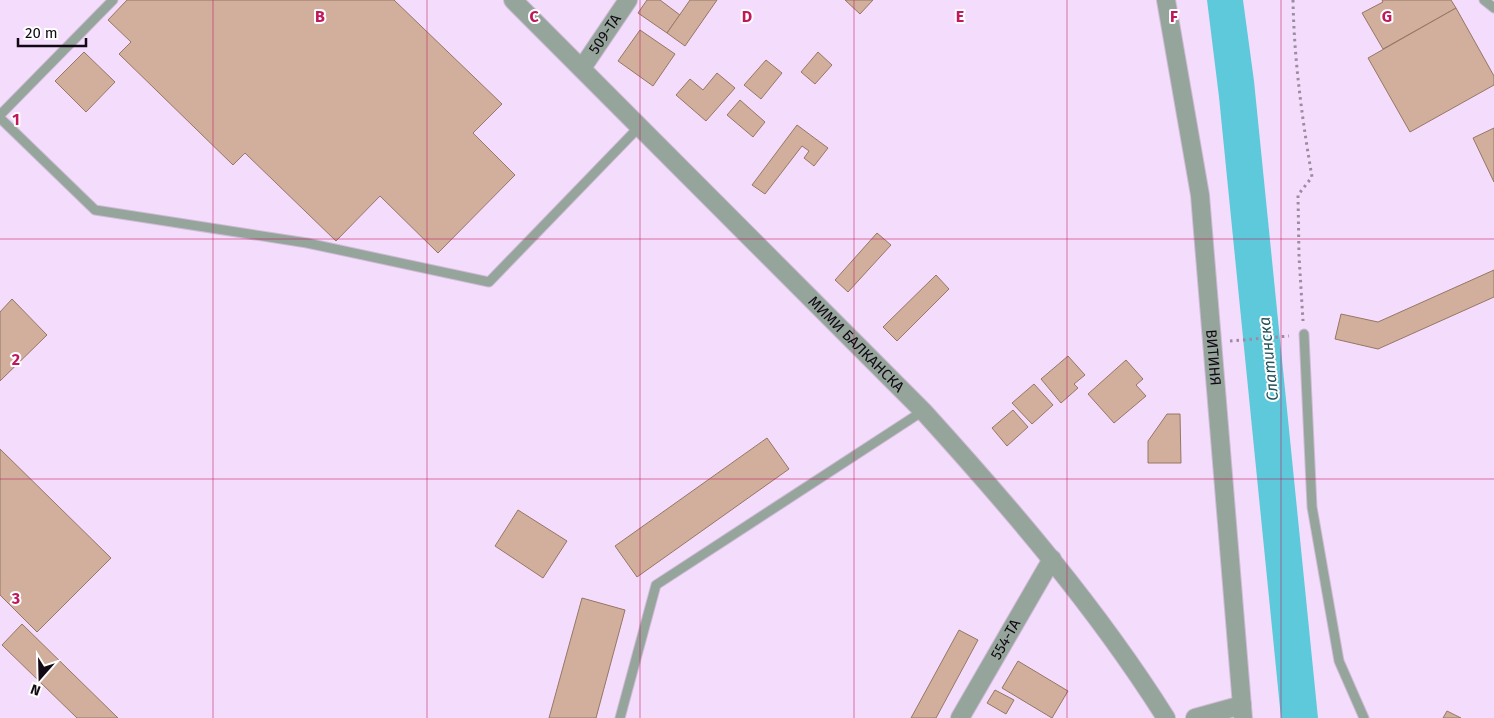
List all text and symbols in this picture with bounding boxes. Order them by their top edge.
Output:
text: B [315,7,325,26]
text: C [529,7,539,26]
text: D [742,7,752,26]
text: E [956,7,964,26]
text: F [1170,7,1178,26]
text: G [1382,7,1392,26]
street label: 509-ТА [585,10,625,58]
scale bar [18,15,85,47]
text: 20 m [25,24,58,42]
text: 1 [12,110,20,129]
street label: МИМИ БАЛКАНСКА [805,292,908,396]
water label: Слатинска [1255,316,1282,402]
street label: ВИТИНЯ [1202,329,1225,386]
text: 2 [12,350,20,369]
text: 3 [11,589,20,608]
street label: 554-ТА [987,615,1025,663]
north arrow [15,653,65,703]
text: N [28,680,43,699]

